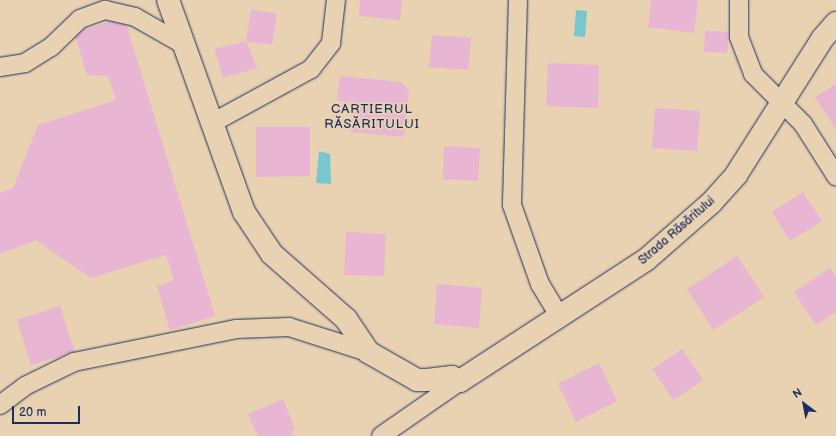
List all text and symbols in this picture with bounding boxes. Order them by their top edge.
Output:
district label: CARTIERUL RĂSĂRITULUI [324,102,420,133]
street label: Strada Răsăritului [636,194,718,268]
north arrow [784,384,824,424]
text: N [790,386,804,401]
scale bar [14,398,82,424]
text: 20 m [19,405,46,420]

